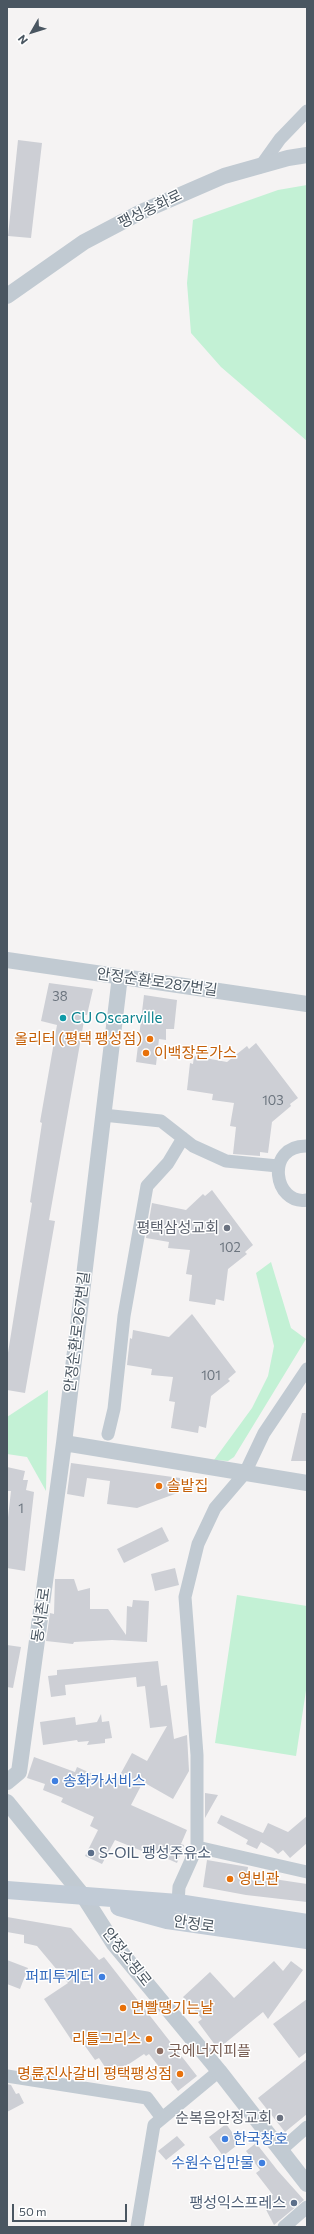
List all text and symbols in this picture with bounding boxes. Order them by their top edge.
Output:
north arrow [12,12,52,52]
text: N [15,33,30,47]
street label: 팽성송화로 [115,186,185,232]
street label: 안정순환로287번길 [95,965,219,999]
house number: 38 [52,989,68,1005]
place label: CU Oscarville [71,1009,163,1027]
marker: CU Oscarville [58,1013,68,1023]
place label: 올리터 (평택 팽성점) [14,1030,142,1048]
marker: 올리터 (평택 팽성점) [145,1034,155,1044]
place label: 이백장돈가스 [154,1044,237,1062]
marker: 이백장돈가스 [141,1048,151,1058]
house number: 103 [262,1093,284,1109]
place label: 평택삼성교회 [136,1219,219,1237]
marker: 평택삼성교회 [222,1223,232,1233]
house number: 102 [219,1240,241,1256]
street label: 안정순환로267번길 [61,1270,93,1394]
house number: 101 [201,1368,221,1384]
place label: 솔밭집 [167,1477,208,1495]
marker: 솔밭집 [154,1481,164,1491]
house number: 1 [18,1501,24,1517]
street label: 동서촌로 [28,1586,54,1644]
place label: 송화카서비스 [63,1772,146,1790]
marker: 송화카서비스 [50,1776,60,1786]
place label: S-OIL 팽성주유소 [99,1844,211,1862]
marker: S-OIL 팽성주유소 [86,1848,96,1858]
place label: 영빈관 [238,1870,279,1888]
marker: 영빈관 [225,1874,235,1884]
street label: 안정로 [172,1912,216,1936]
street label: 안정쇼핑로 [99,1924,155,1990]
place label: 퍼피투게더 [25,1968,94,1986]
marker: 퍼피투게더 [97,1972,107,1982]
place label: 면빨땡기는날 [131,1999,214,2017]
marker: 면빨땡기는날 [118,2003,128,2013]
place label: 리틀그리스 [72,2030,141,2048]
marker: 리틀그리스 [144,2034,154,2044]
place label: 굿에너지피플 [168,2042,251,2060]
marker: 굿에너지피플 [155,2046,165,2056]
place label: 명륜진사갈비 평택팽성점 [17,2065,172,2083]
marker: 명륜진사갈비 평택팽성점 [175,2069,185,2079]
place label: 순복음안정교회 [175,2109,272,2127]
marker: 순복음안정교회 [275,2113,285,2123]
place label: 한국창호 [233,2130,288,2148]
marker: 한국창호 [220,2134,230,2144]
place label: 수원수입만물 [171,2154,254,2172]
marker: 수원수입만물 [257,2158,267,2168]
place label: 팽성익스프레스 [189,2194,286,2212]
scale bar [14,2196,129,2222]
marker: 팽성익스프레스 [289,2198,299,2208]
text: 50 m [19,2204,47,2218]

